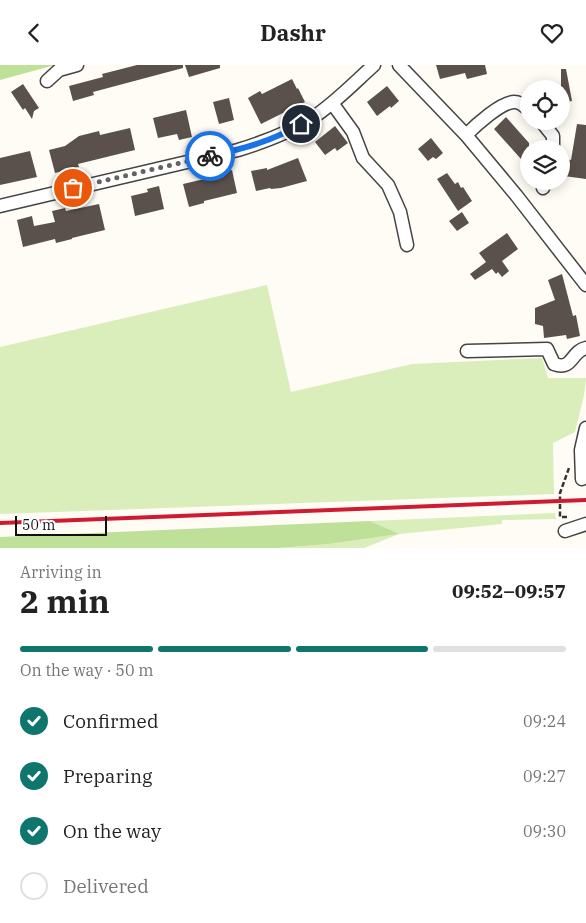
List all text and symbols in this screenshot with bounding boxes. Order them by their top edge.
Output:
text: Dashr [260,18,326,47]
icon: back [20,19,48,47]
icon: heart [538,19,566,47]
map controls [520,80,570,190]
button: locate [520,80,570,130]
pin [280,103,322,145]
icon: home [287,110,315,138]
courier [185,131,235,181]
button: layers [520,140,570,190]
icon: bike [196,142,224,170]
pin [52,167,94,209]
icon: bag [59,174,87,202]
scale bar [15,513,108,536]
text: 50 m [22,516,55,534]
text: Arriving in [20,562,102,582]
text: 09:52–09:57 [452,579,566,603]
text: 2 min [20,580,110,622]
text: On the way · 50 m [20,660,154,680]
icon: check [20,707,48,735]
text: Confirmed [63,709,158,733]
text: 09:24 [523,711,566,731]
icon: check [20,762,48,790]
text: Preparing [63,764,152,788]
text: 09:27 [523,766,566,786]
icon: check [20,817,48,845]
text: On the way [63,819,161,843]
text: 09:30 [523,821,566,841]
text: Delivered [63,874,149,898]

